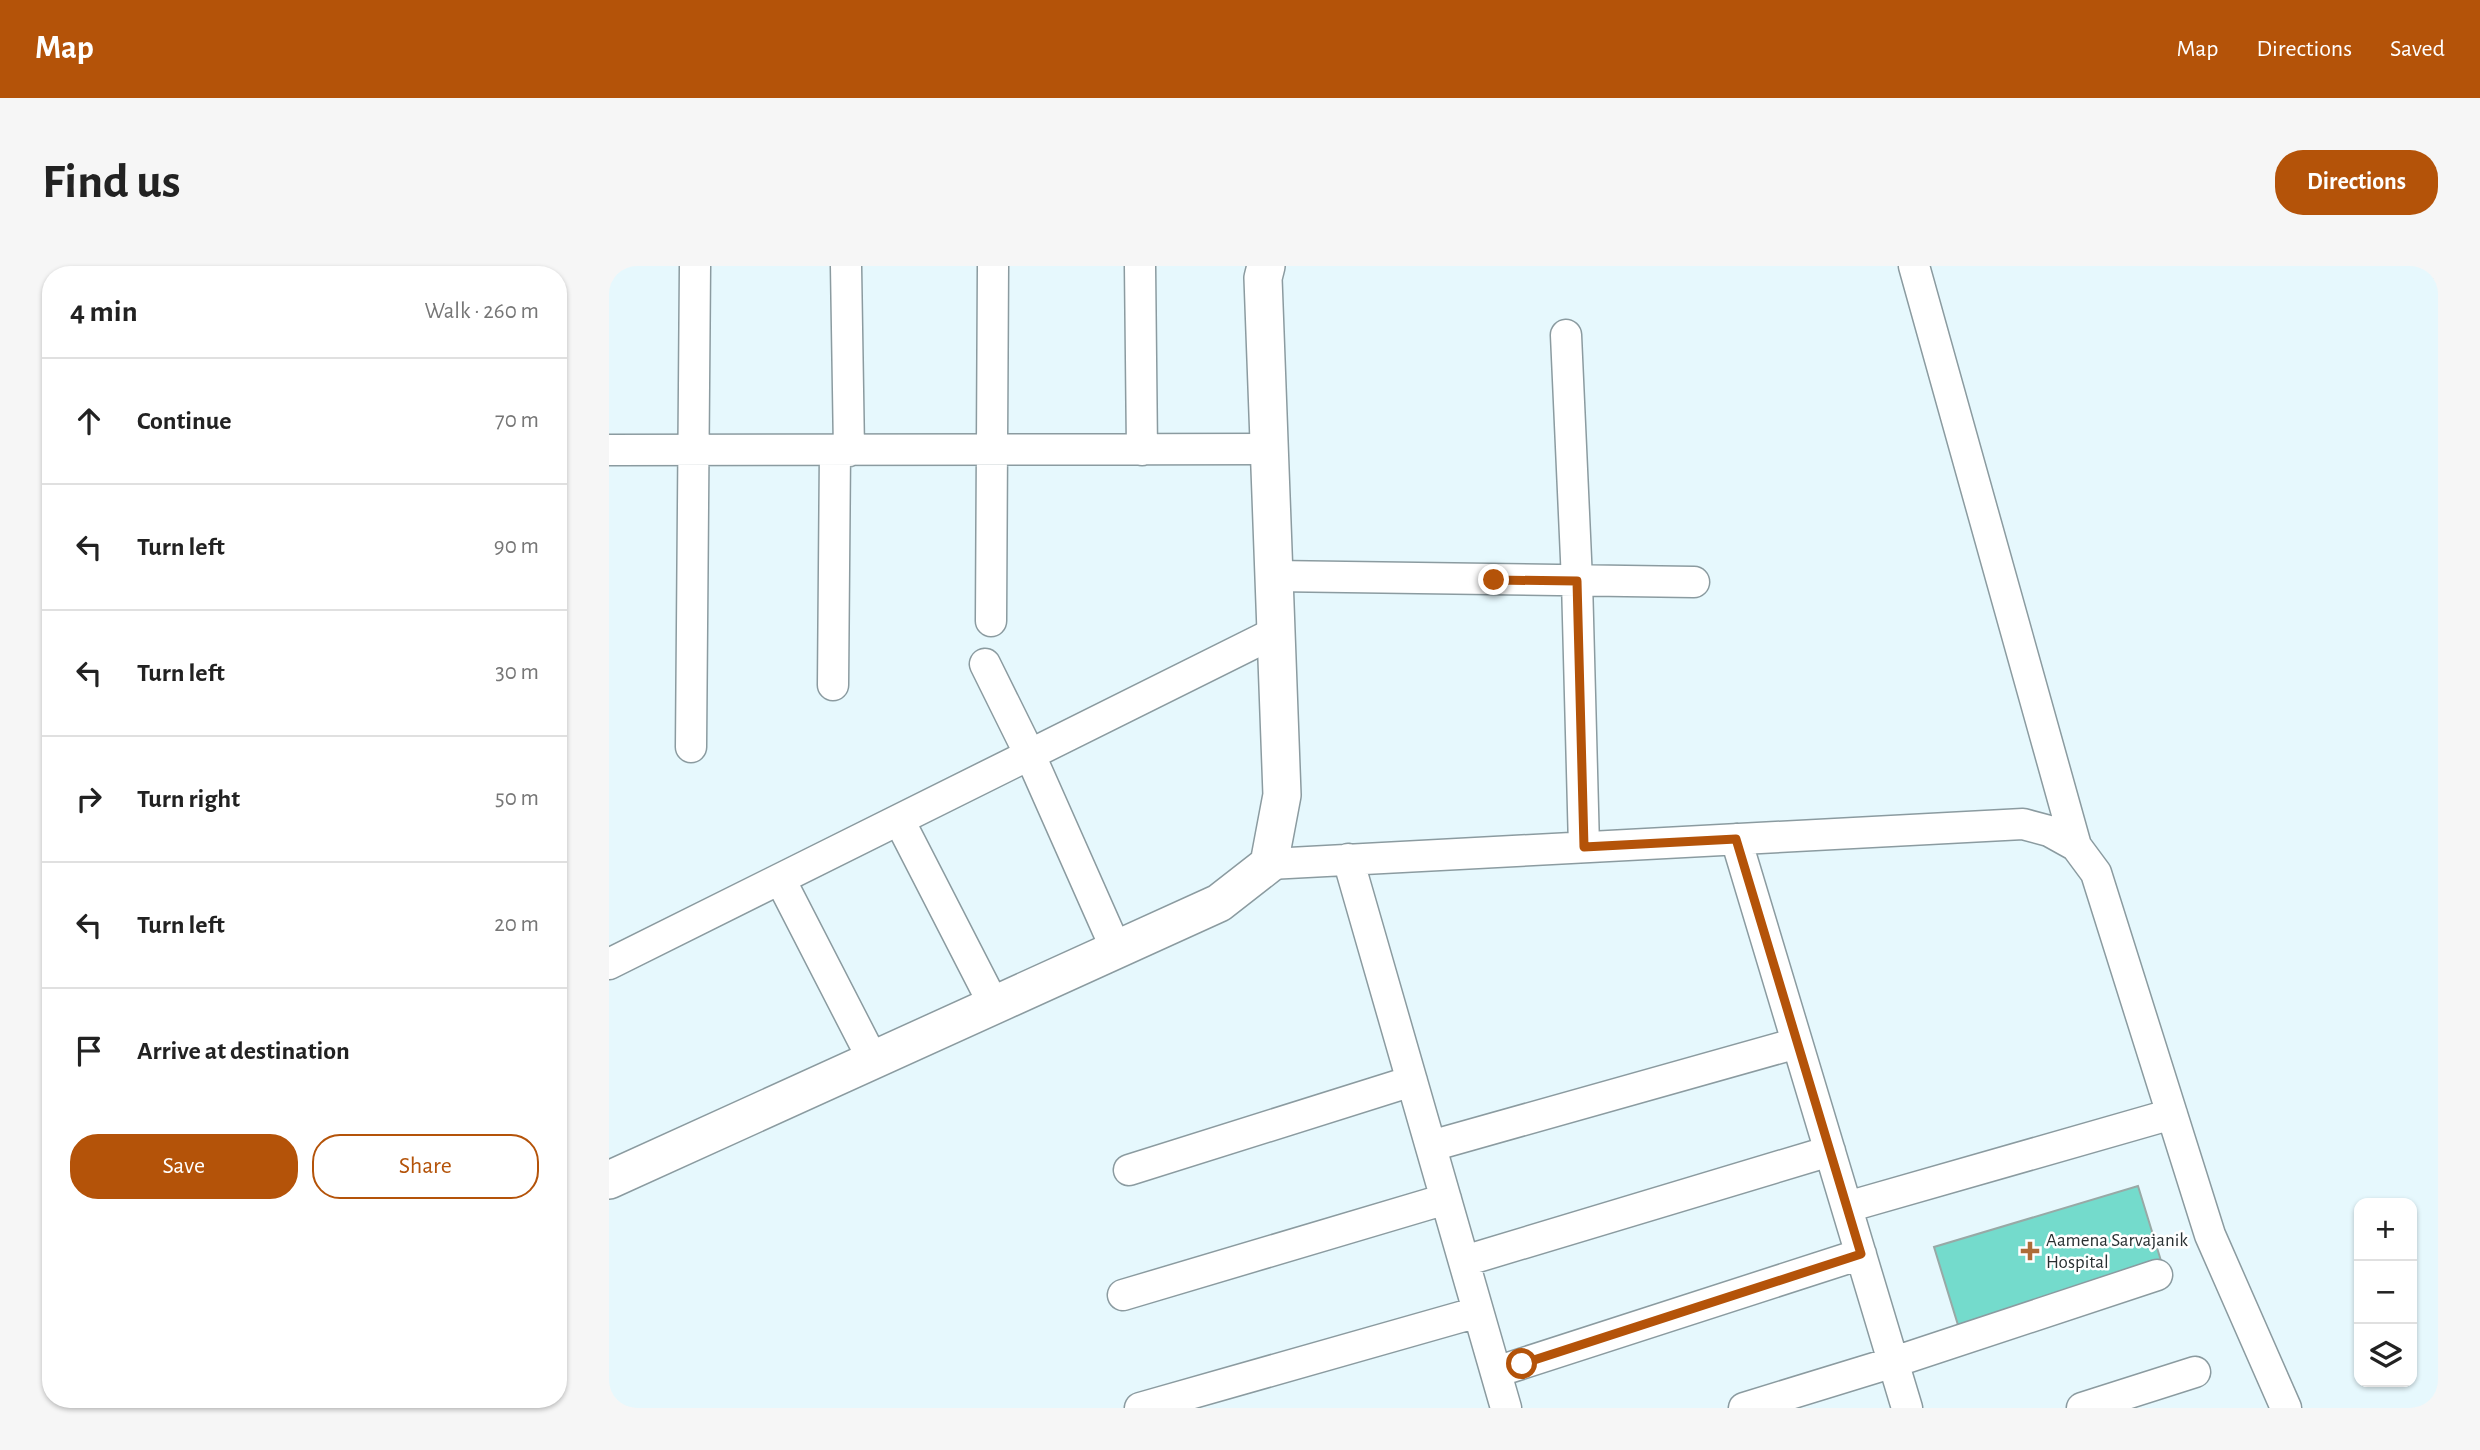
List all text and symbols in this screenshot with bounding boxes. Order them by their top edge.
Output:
text: Map [35,32,94,65]
text: Map [2176,37,2218,61]
text: Directions [2256,37,2352,61]
text: Saved [2390,37,2445,61]
button: Directions [2275,150,2438,215]
text: Find us [42,158,181,207]
text: 4 min [70,297,138,327]
text: Walk · 260 m [424,300,539,323]
icon: ahead [70,402,108,440]
text: Continue [137,408,232,434]
text: 70 m [495,409,539,432]
icon: left [70,528,108,566]
text: Turn left [137,534,225,560]
text: 90 m [494,535,539,558]
route end [1478,564,1509,595]
icon: left [70,654,108,692]
text: Turn left [137,660,225,686]
text: 30 m [495,661,539,684]
icon: right [70,780,108,818]
text: Turn right [137,786,240,812]
text: 50 m [495,787,539,810]
icon: left [70,906,108,944]
text: Turn left [137,912,225,938]
text: 20 m [494,913,539,936]
icon: arrive [70,1032,108,1070]
text: Arrive at destination [137,1038,350,1064]
button: Save [70,1134,298,1199]
button: Share [312,1134,539,1199]
map controls [2354,1198,2417,1387]
button: + [2354,1198,2417,1261]
place label: Aamena Sarvajanik Hospital [2046,1231,2188,1272]
marker: Aamena Sarvajanik Hospital [2020,1241,2040,1261]
button: − [2354,1261,2417,1324]
button: layers [2354,1324,2417,1387]
route start [1506,1348,1537,1379]

